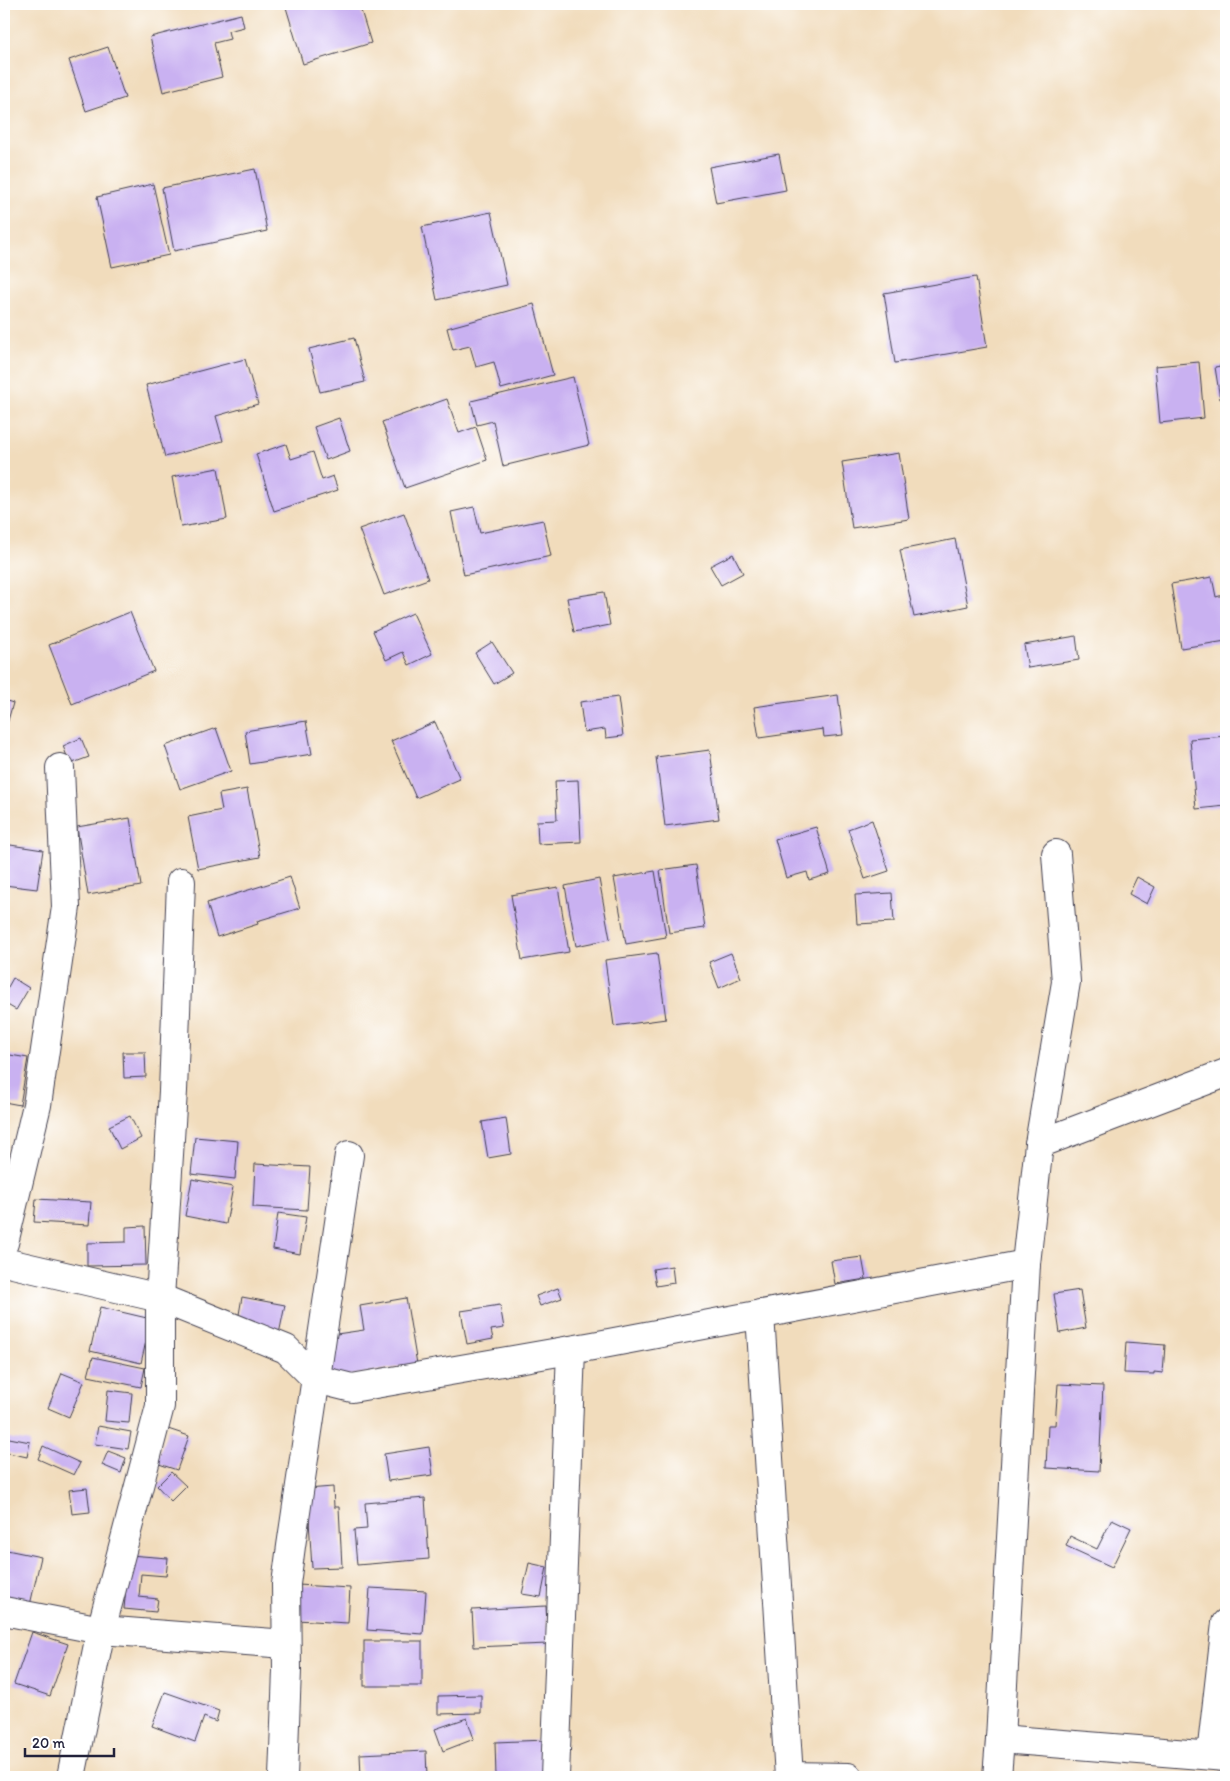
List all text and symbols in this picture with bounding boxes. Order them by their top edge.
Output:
scale bar [25,1726,114,1758]
text: 20 m [32,1734,66,1752]

